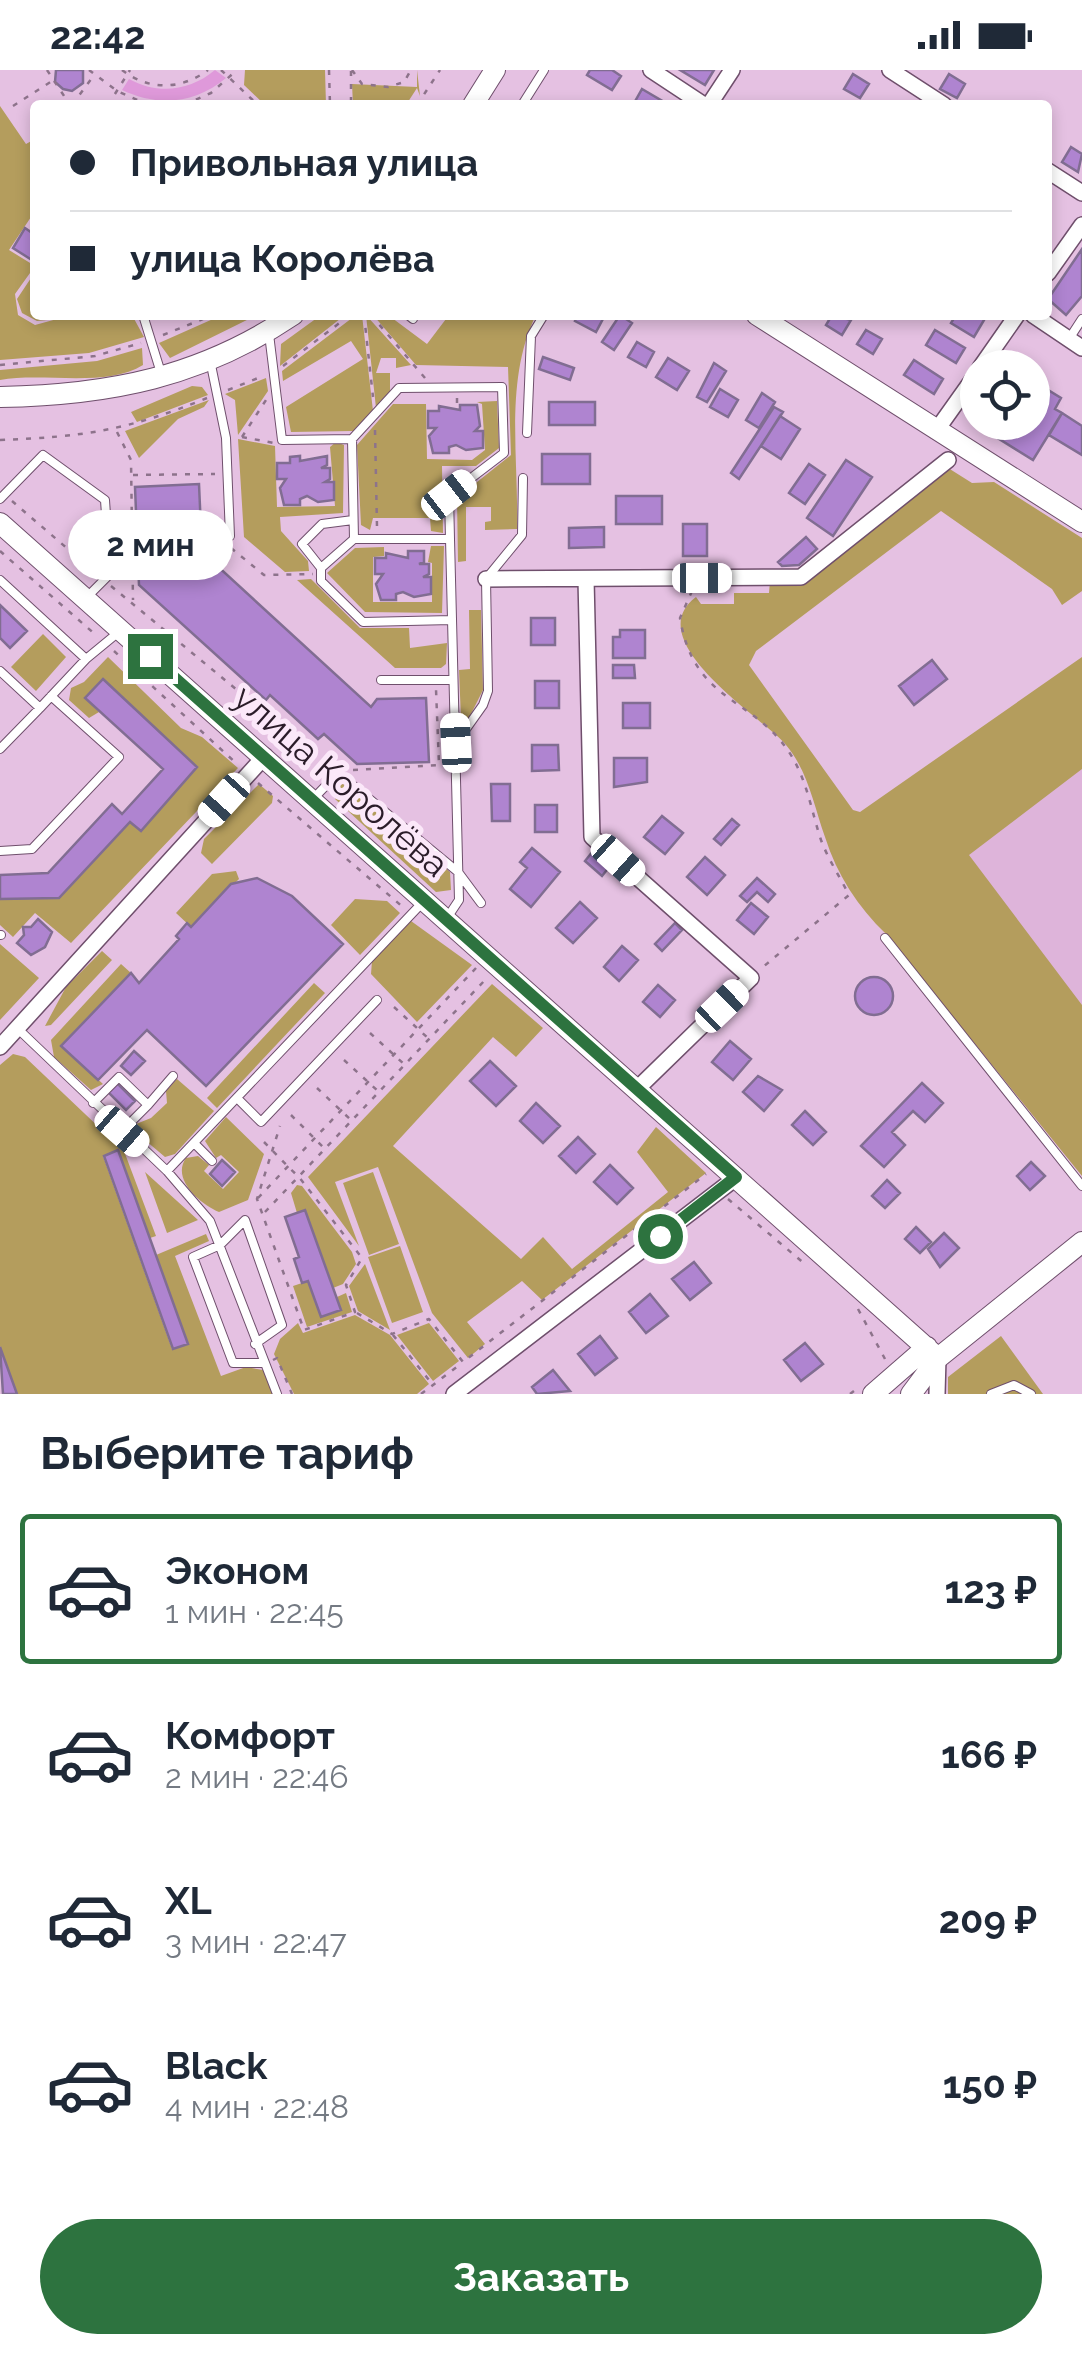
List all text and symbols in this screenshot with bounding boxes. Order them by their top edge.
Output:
text: 22:42 [50,13,145,58]
text: Привольная улица [130,140,478,185]
text: улица Королёва [130,236,435,281]
map controls [960,350,1050,440]
button: locate [960,350,1050,440]
car [416,465,482,525]
callout: 2 мин [68,511,232,581]
text: 2 мин [106,526,195,563]
car [672,563,732,593]
route end [128,634,173,679]
street label: улица Королёва [226,676,457,885]
car [439,712,473,774]
car [193,768,255,832]
car [586,829,650,891]
car [690,974,754,1038]
car [90,1100,154,1162]
route start [638,1214,683,1259]
text: Выберите тариф [40,1427,414,1480]
icon: car [45,1544,135,1634]
text: Эконом [165,1548,309,1593]
text: 123 ₽ [944,1567,1037,1612]
text: 1 мин · 22:45 [165,1593,344,1630]
icon: car [45,1709,135,1799]
text: Комфорт [165,1713,335,1758]
text: 166 ₽ [941,1732,1037,1777]
text: 2 мин · 22:46 [165,1758,348,1795]
icon: car [45,1874,135,1964]
text: XL [165,1878,212,1923]
text: 209 ₽ [939,1897,1037,1942]
text: 3 мин · 22:47 [165,1923,347,1960]
icon: car [45,2039,135,2129]
text: Black [165,2043,267,2088]
text: 150 ₽ [943,2062,1037,2107]
text: 4 мин · 22:48 [165,2088,349,2125]
button: Заказать [40,2219,1042,2334]

